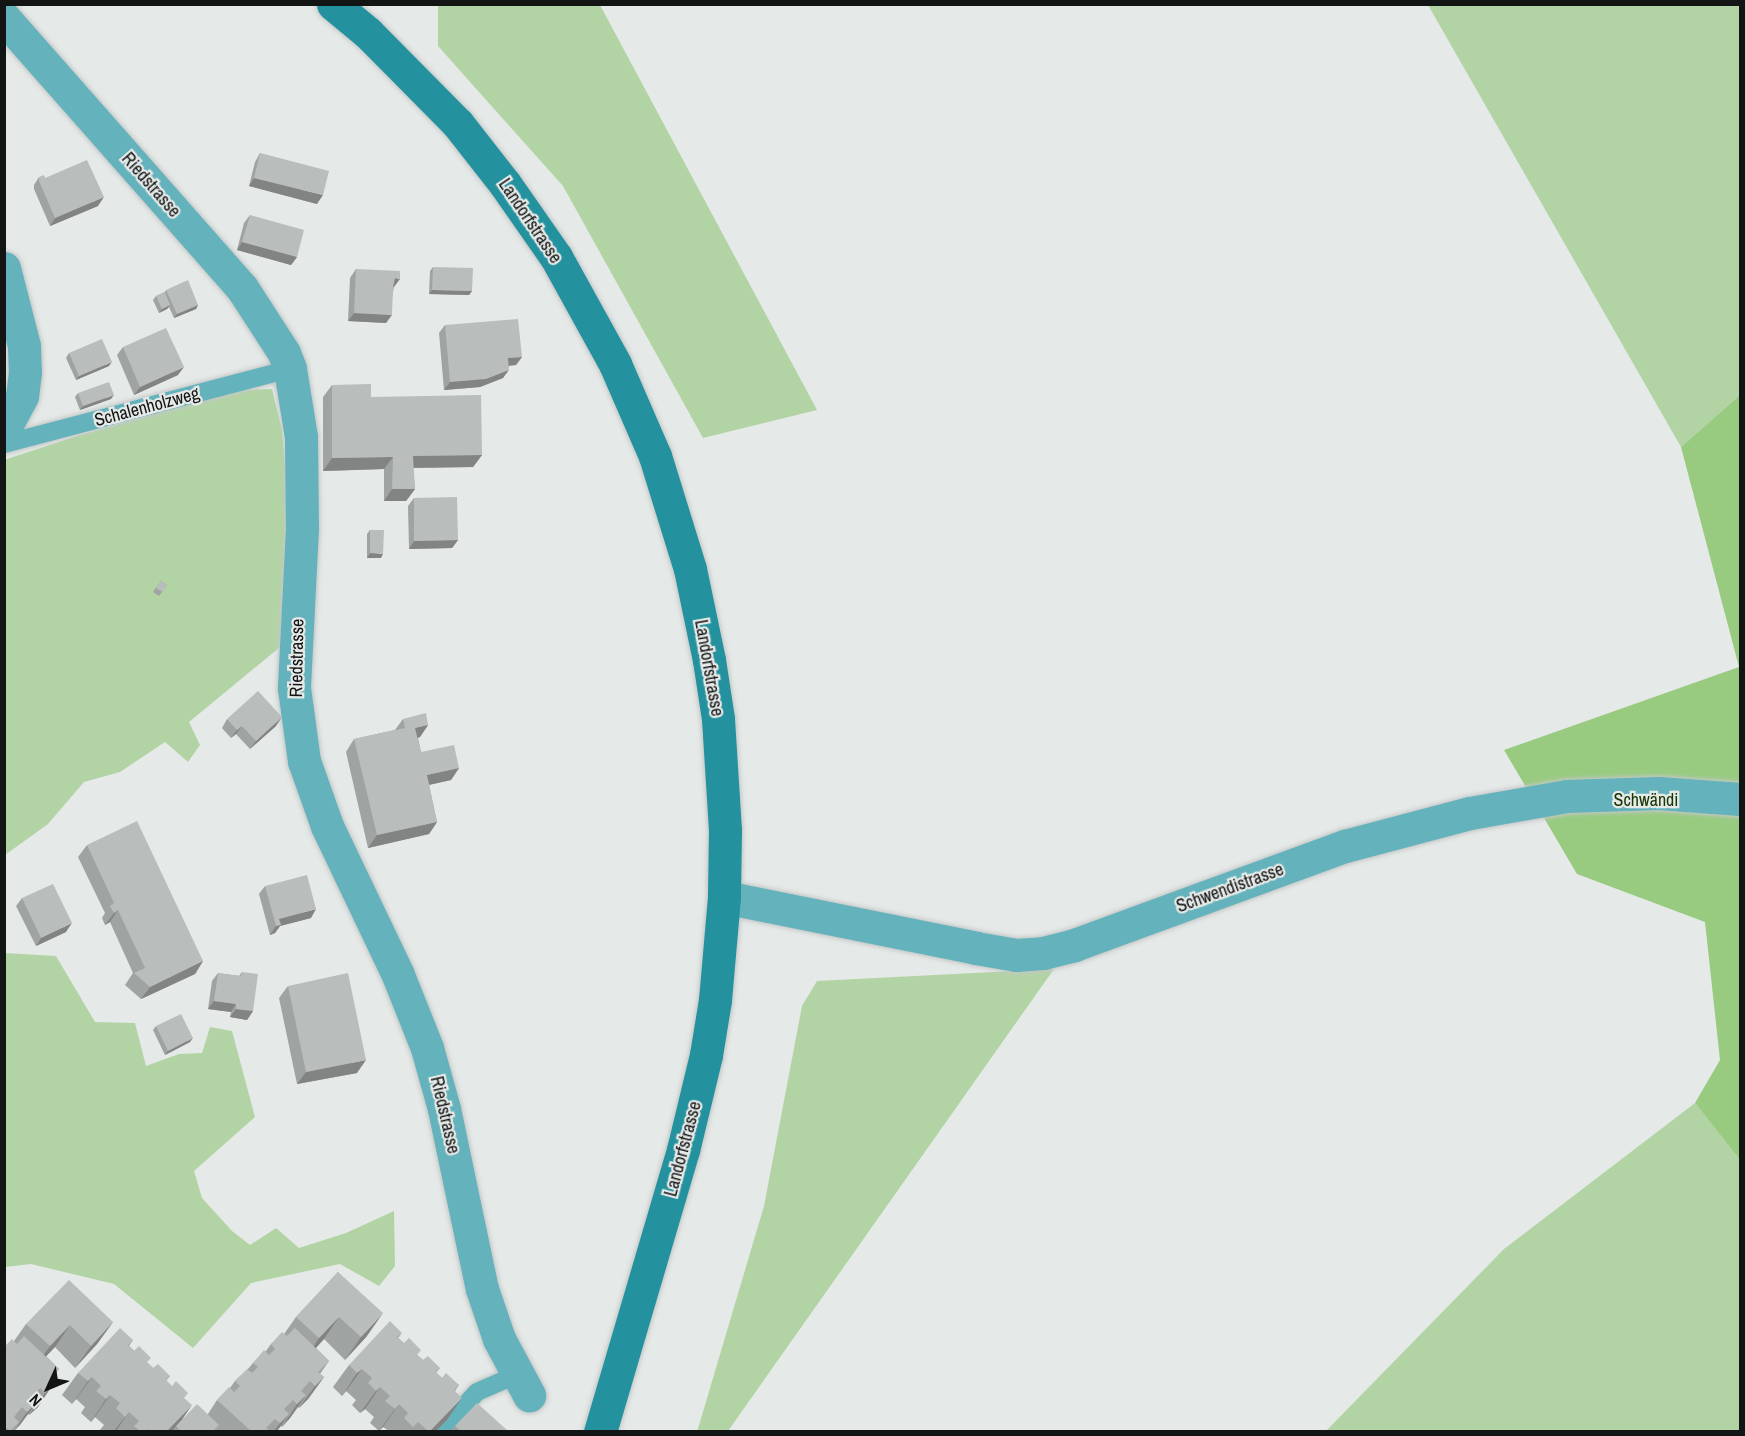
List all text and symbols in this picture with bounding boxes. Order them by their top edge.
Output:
street label: Riedstrasse [117,148,185,222]
street label: Landorfstrasse [494,174,566,268]
street label: Schalenholzweg [92,383,202,431]
street label: Riedstrasse [286,618,308,698]
street label: Landorfstrasse [690,618,728,718]
park label: Schwändi [1614,789,1678,811]
street label: Schwendistrasse [1173,859,1287,917]
street label: Riedstrasse [426,1074,464,1156]
street label: Landorfstrasse [660,1099,706,1199]
north arrow [18,1358,78,1418]
text: N [24,1389,46,1412]

